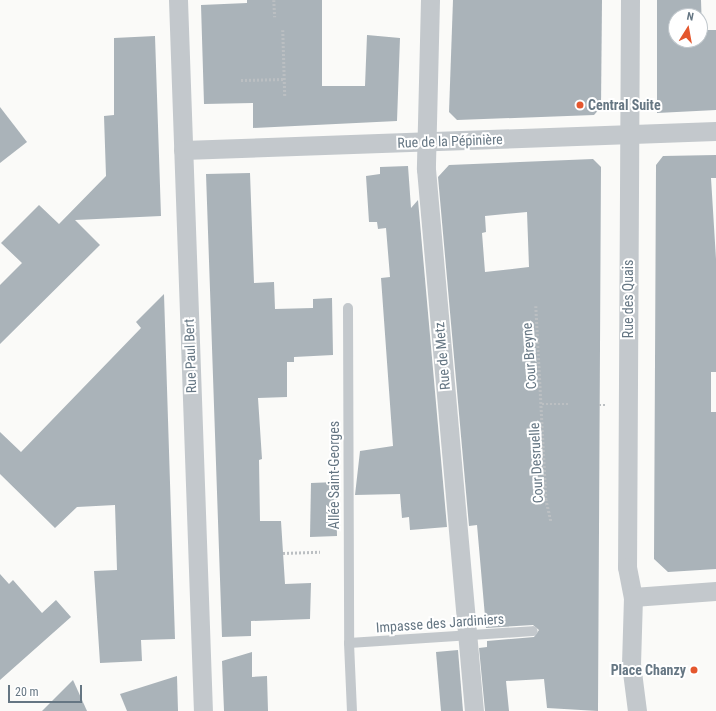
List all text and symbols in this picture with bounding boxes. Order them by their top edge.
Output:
north arrow [668,8,708,48]
text: N [686,10,695,24]
place label: Central Suite [588,97,661,113]
marker: Central Suite [575,100,585,110]
street label: Rue de la Pépinière [397,131,503,151]
street label: Rue des Quais [620,260,636,338]
street label: Rue Paul Bert [180,318,200,394]
street label: Rue de Metz [431,321,453,391]
street label: Cour Breyne [518,322,540,390]
street label: Allée Saint-Georges [326,421,342,529]
street label: Cour Desruelle [525,422,547,504]
street label: Impasse des Jardiniers [375,610,505,636]
place label: Place Chanzy [611,662,686,678]
marker: Place Chanzy [689,665,699,675]
scale bar [10,677,84,703]
text: 20 m [15,685,39,699]

